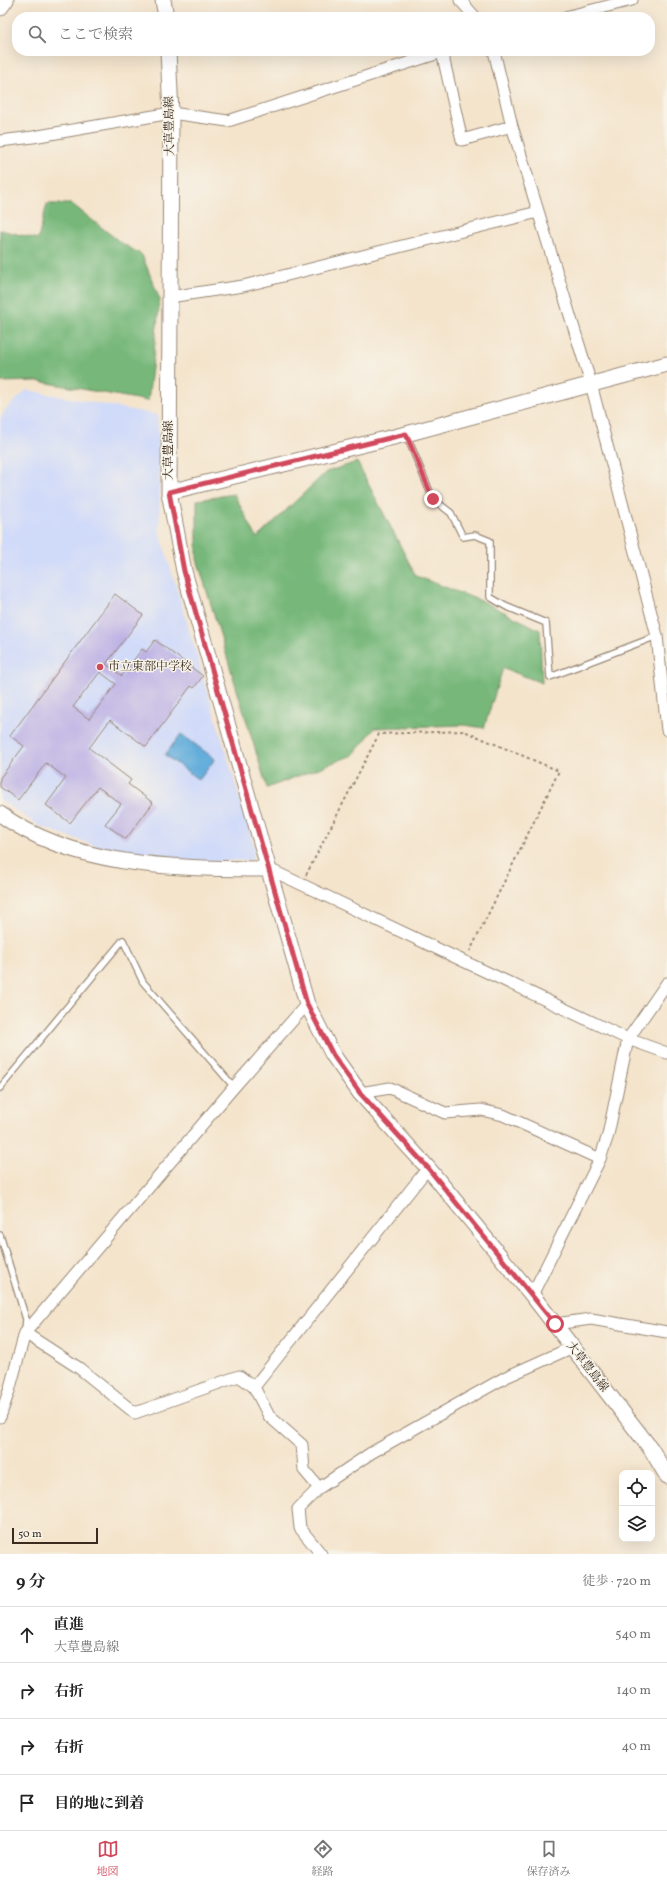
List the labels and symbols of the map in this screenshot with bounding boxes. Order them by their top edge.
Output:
street label: 大草豊島線 [161,96,179,156]
street label: 大草豊島線 [161,420,177,480]
route end [424,490,442,508]
place label: 市立東部中学校 [108,659,192,675]
marker: 市立東部中学校 [95,662,105,672]
route start [546,1315,564,1333]
street label: 大草豊島線 [562,1338,612,1396]
scale bar [12,1526,98,1545]

